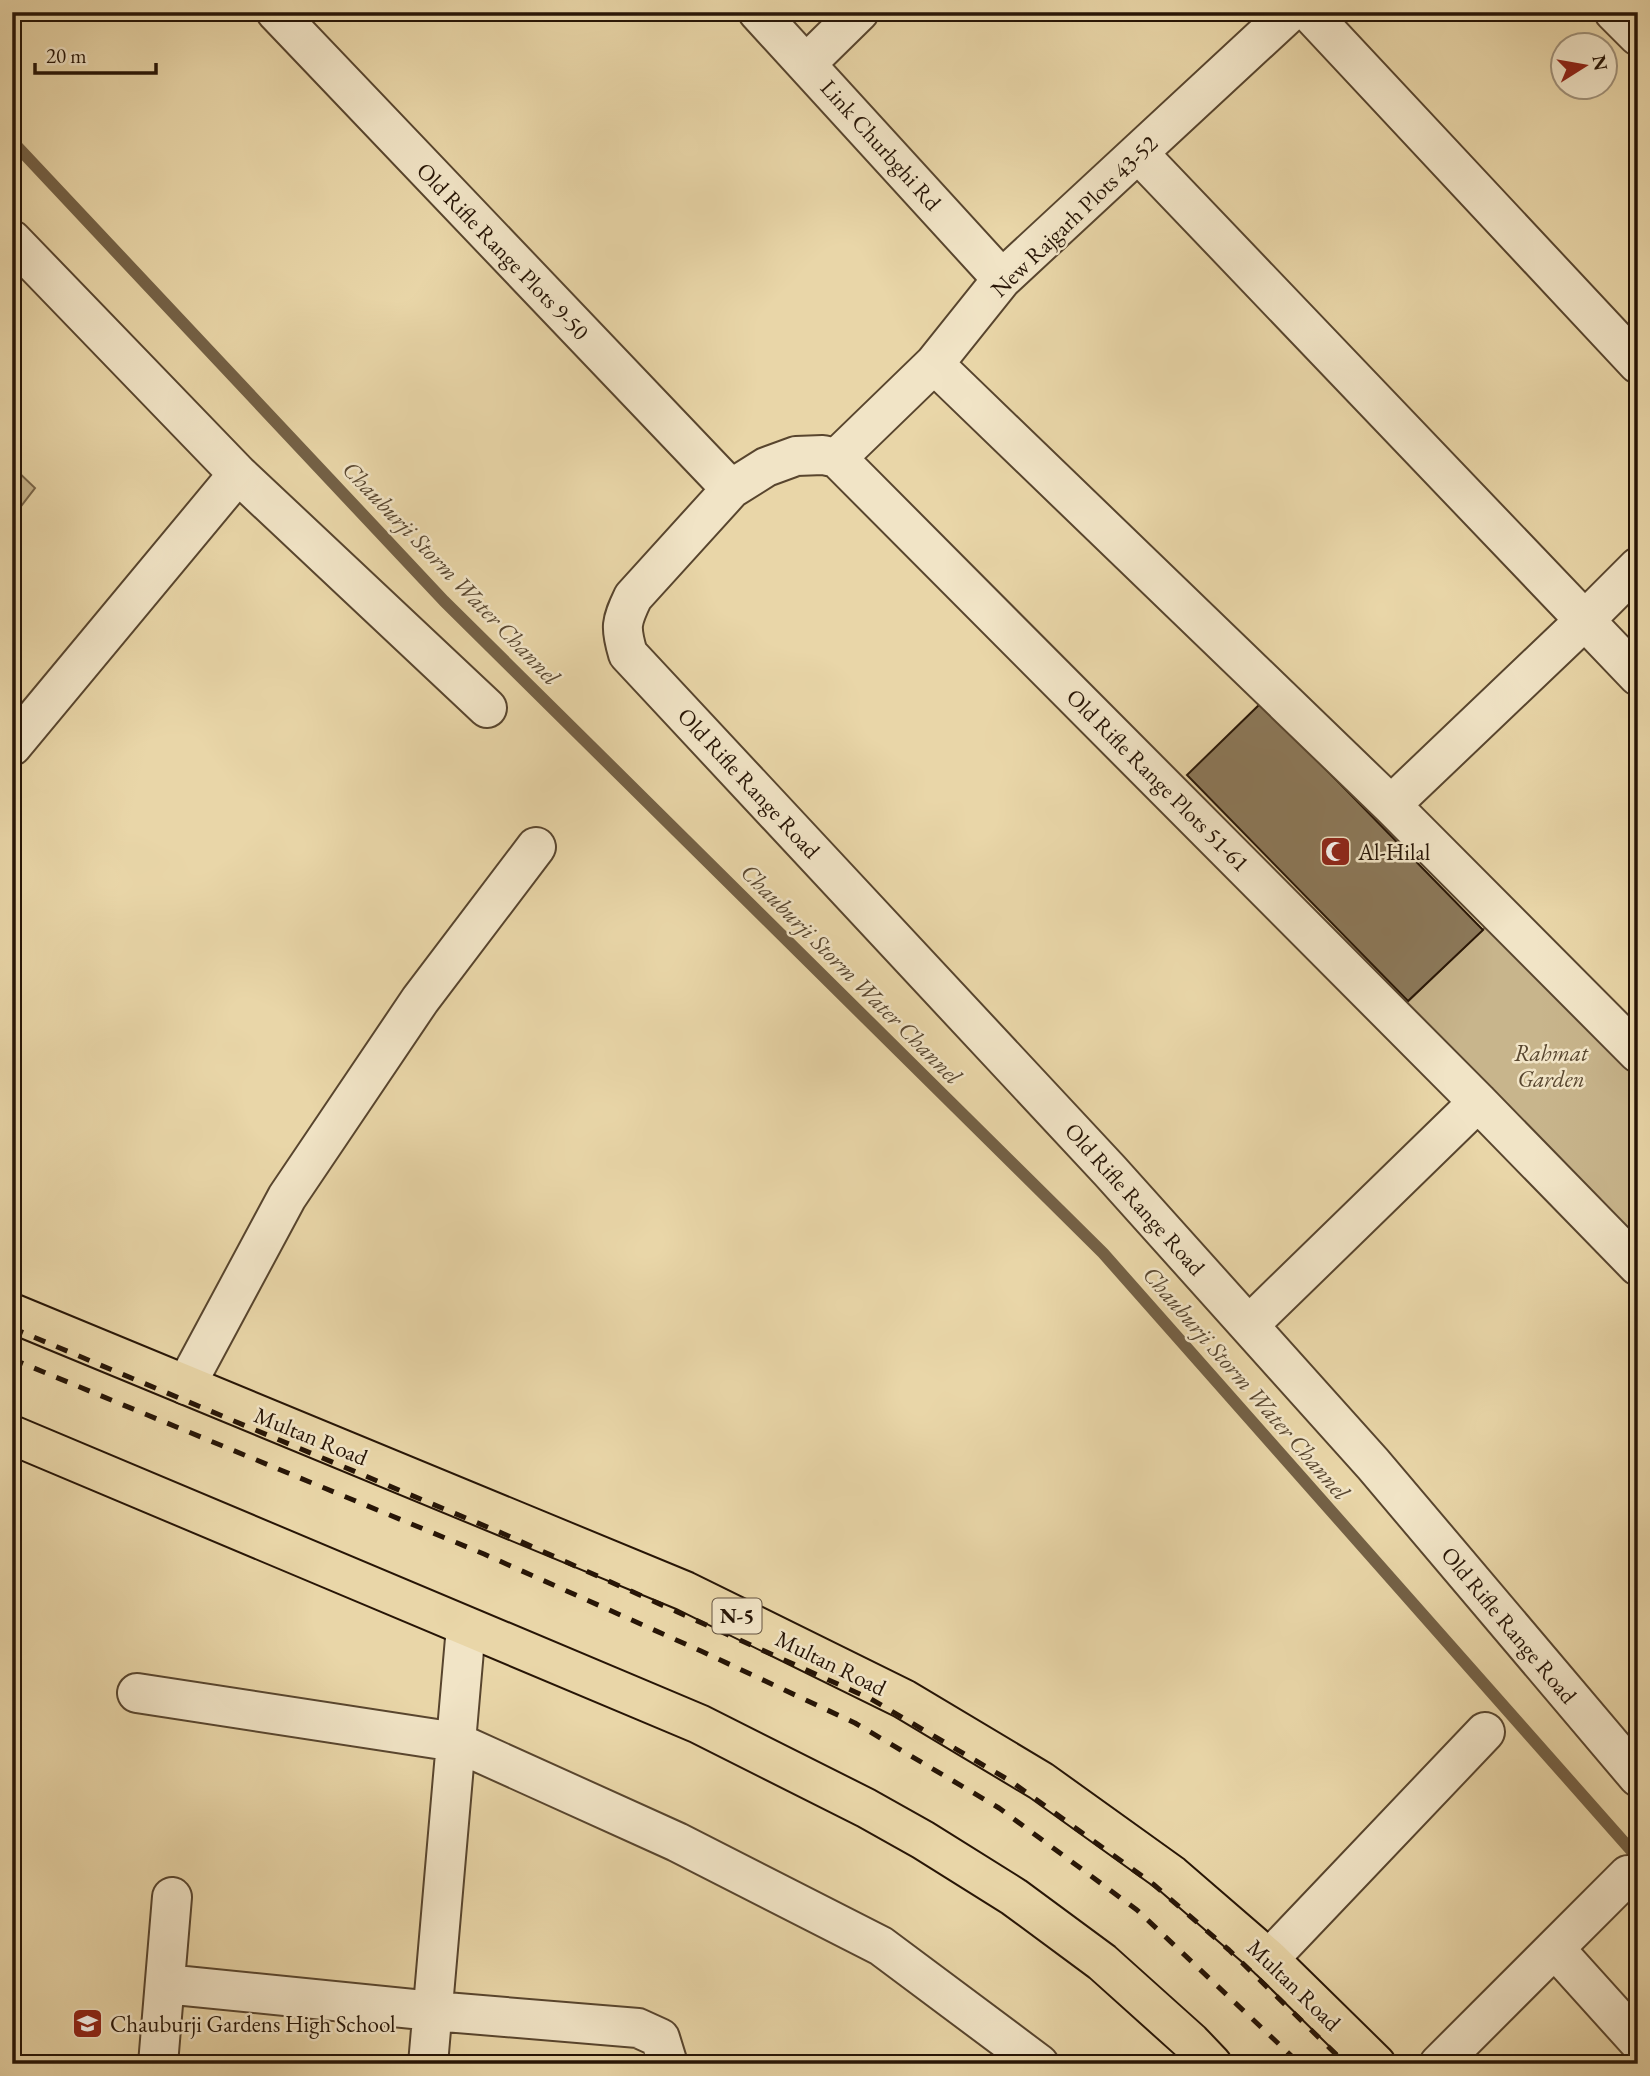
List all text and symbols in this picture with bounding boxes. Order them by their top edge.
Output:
scale bar [35,32,156,76]
north arrow [1548,32,1618,102]
text: 20 m [46,42,87,69]
text: N [1586,53,1614,73]
street label: Link Churbghi Rd [814,73,948,217]
street label: New Rajgarh Plots 43-52 [984,129,1164,303]
street label: Old Rifle Range Plots 9-50 [410,156,596,346]
water label: Chauburji Storm Water Channel [336,454,568,692]
street label: Old Rifle Range Plots 51-61 [1060,682,1256,878]
street label: Old Rifle Range Road [671,701,827,865]
mosque icon: Al-Hilal [1318,835,1352,869]
place label: Al-Hilal [1357,837,1431,867]
water label: Chauburji Storm Water Channel [734,856,969,1092]
park label: Rahmat Garden [1514,1038,1589,1094]
street label: Old Rifle Range Road [1058,1116,1212,1282]
water label: Chauburji Storm Water Channel [1136,1259,1357,1507]
street label: Multan Road [250,1400,372,1472]
street label: Old Rifle Range Road [1435,1540,1584,1710]
road number: N-5 [712,1598,762,1634]
street label: Multan Road [771,1623,892,1703]
street label: Multan Road [1241,1933,1348,2038]
school or university icon: Chauburji Gardens High School [70,2007,104,2041]
place label: Chauburji Gardens High School [110,2009,396,2039]

